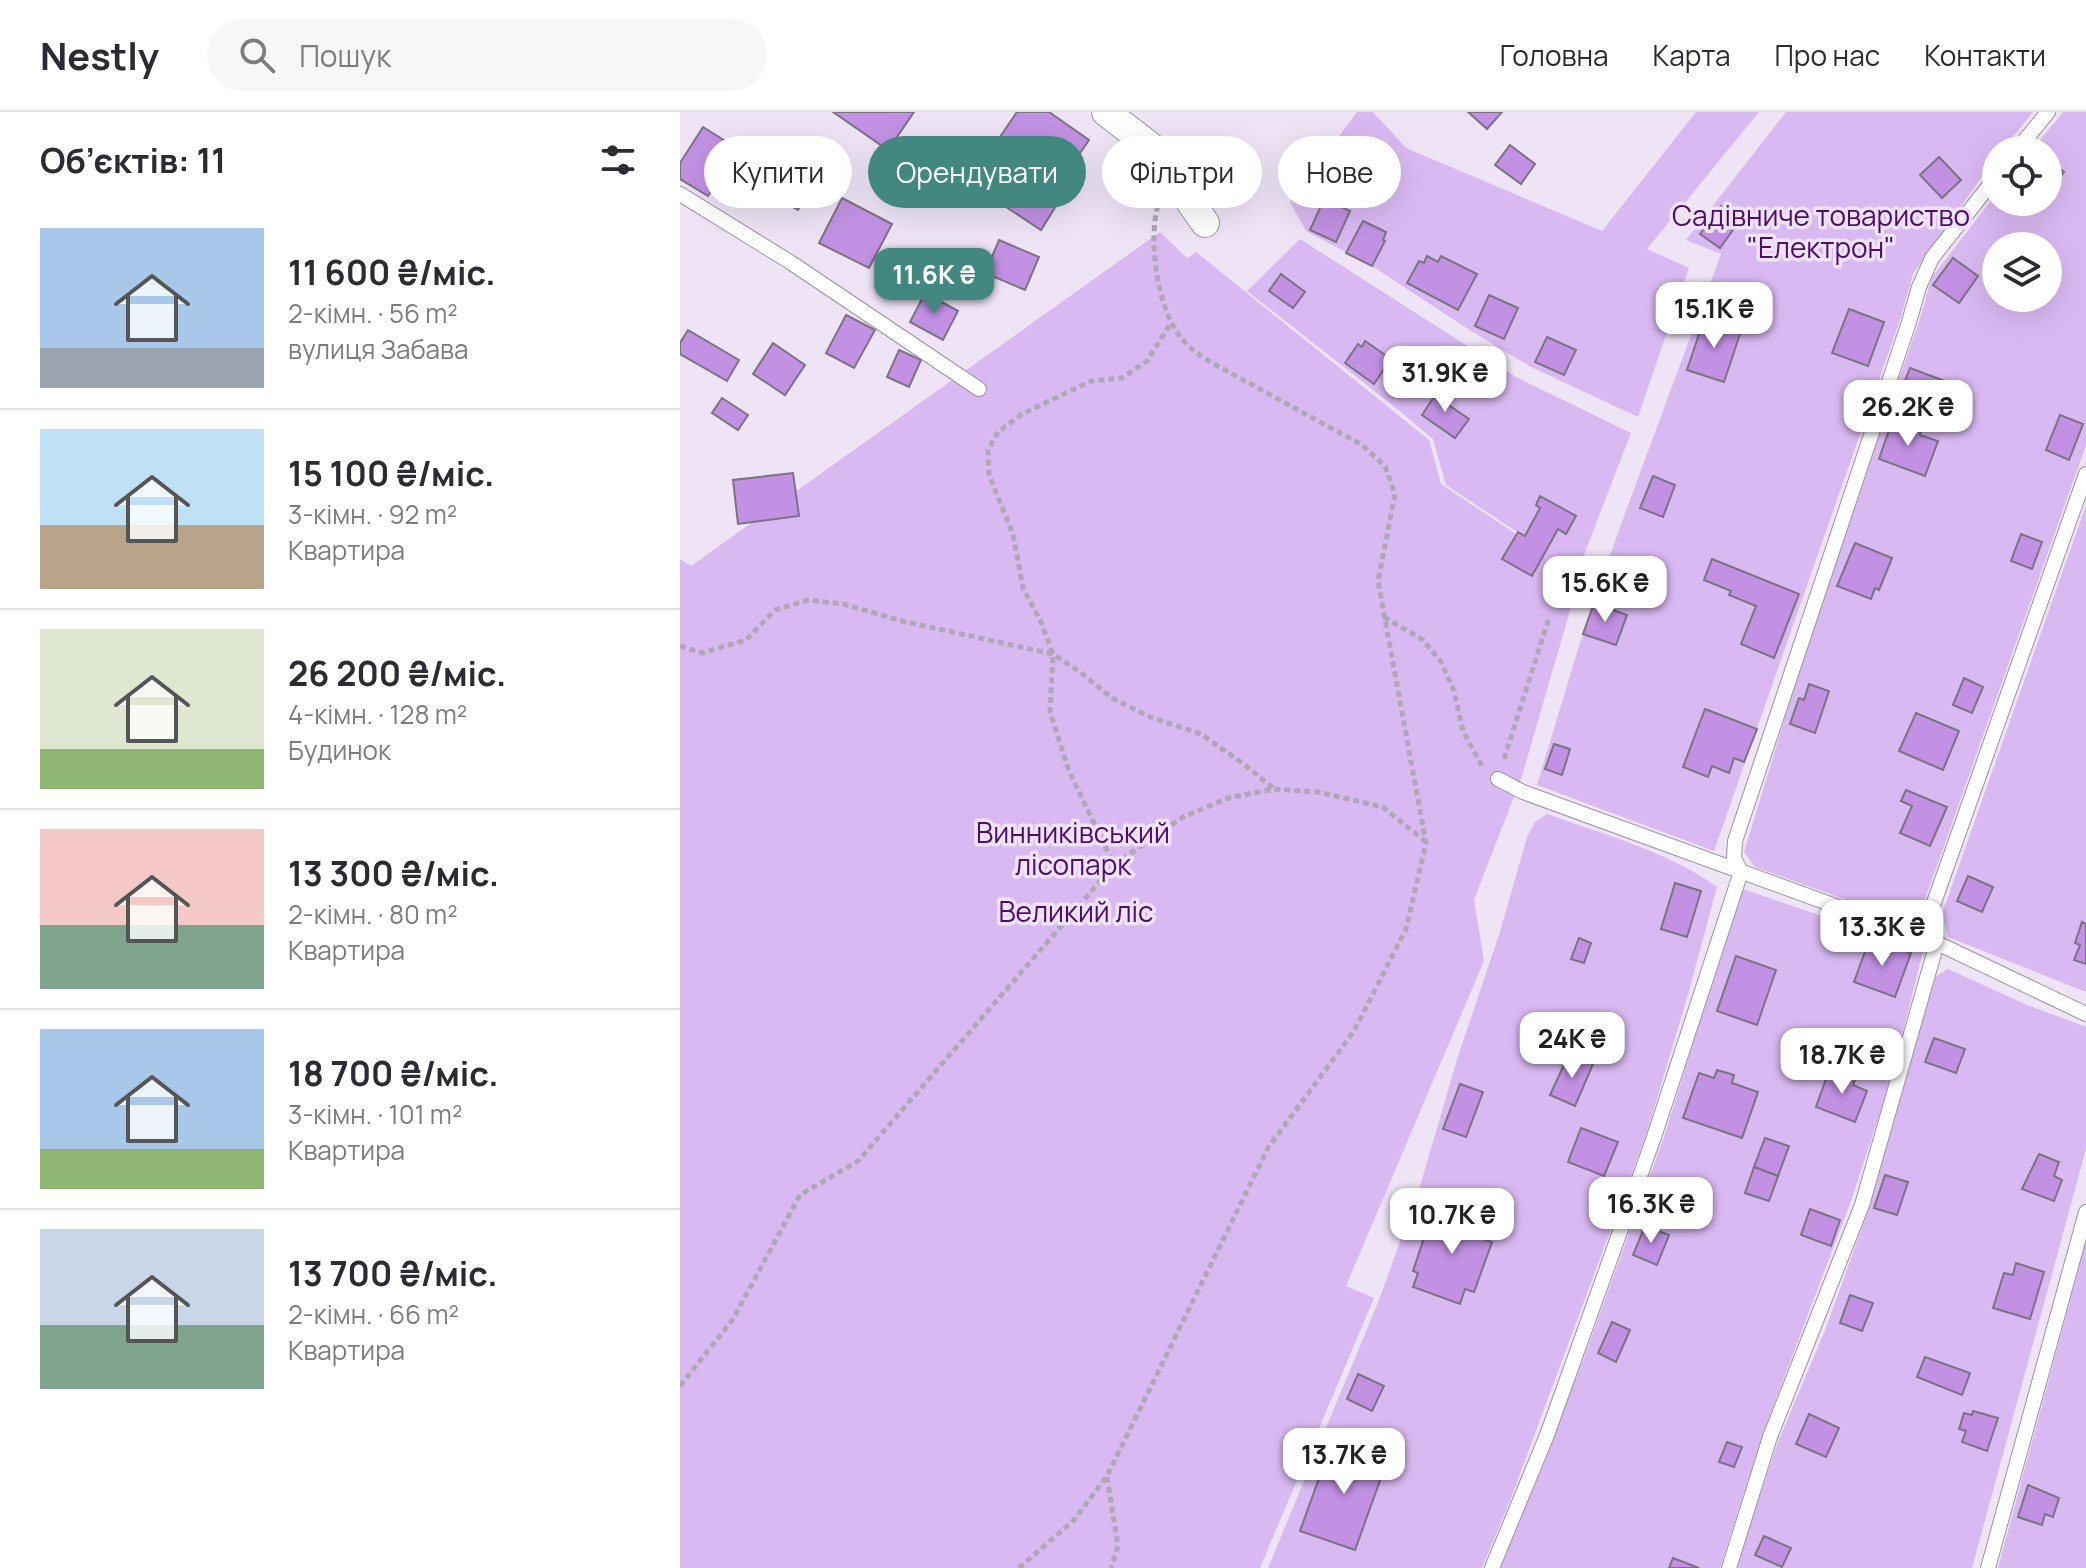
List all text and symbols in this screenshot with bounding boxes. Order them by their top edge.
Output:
search box [207,19,767,91]
text: Nestly [40,29,159,81]
icon: search [235,33,279,77]
text: Пошук [299,35,391,76]
text: Головна [1500,36,1609,74]
text: Карта [1653,36,1731,74]
text: Про нас [1775,36,1880,74]
text: Контакти [1924,36,2046,74]
chip: Купити [704,136,852,208]
chip: Орендувати [868,136,1086,208]
chip: Фільтри [1102,136,1262,208]
chip: Нове [1278,136,1401,208]
map controls [1982,136,2062,312]
button: locate [1982,136,2062,216]
text: Об’єктів: 11 [40,137,226,183]
icon: filters [596,138,640,182]
park label: Садівниче товариство "Електрон" [1672,196,1970,266]
button: layers [1982,232,2062,312]
pin: 11.6K ₴ [860,248,1008,316]
text: 11 600 ₴/міс. [288,249,496,295]
text: 11.6K ₴ [892,256,976,292]
icon: home [104,260,200,356]
pin: 15.1K ₴ [1640,282,1788,350]
text: 15.1K ₴ [1674,290,1754,326]
text: 2-кімн. · 56 m² [288,295,458,331]
text: вулиця Забава [288,331,468,367]
pin: 31.9K ₴ [1371,346,1519,414]
text: 31.9K ₴ [1401,354,1489,390]
pin: 26.2K ₴ [1834,380,1982,448]
text: 26.2K ₴ [1862,388,1954,424]
text: 15 100 ₴/міс. [288,450,494,496]
icon: home [104,461,200,557]
text: 3-кімн. · 92 m² [288,496,457,532]
text: Квартира [288,532,405,568]
pin: 15.6K ₴ [1531,556,1679,624]
text: 15.6K ₴ [1561,564,1649,600]
text: 26 200 ₴/міс. [288,650,506,696]
icon: home [104,661,200,757]
text: 4-кімн. · 128 m² [288,696,467,732]
text: Будинок [288,732,391,768]
park label: Винниківський лісопарк [976,813,1170,883]
text: 13 300 ₴/міс. [288,850,499,896]
icon: home [104,861,200,957]
park label: Великий ліс [998,892,1154,930]
text: 2-кімн. · 80 m² [288,896,458,932]
pin: 13.3K ₴ [1808,900,1956,968]
text: 13.3K ₴ [1838,908,1926,944]
text: Квартира [288,932,405,968]
pin: 24K ₴ [1516,1012,1628,1080]
text: 24K ₴ [1538,1020,1606,1056]
pin: 18.7K ₴ [1768,1028,1916,1096]
text: 18.7K ₴ [1799,1036,1885,1072]
text: 18 700 ₴/міс. [288,1050,499,1096]
icon: home [104,1061,200,1157]
text: 3-кімн. · 101 m² [288,1096,462,1132]
text: Квартира [288,1132,405,1168]
pin: 16.3K ₴ [1577,1177,1725,1245]
text: 16.3K ₴ [1607,1185,1695,1221]
pin: 10.7K ₴ [1378,1188,1526,1256]
text: 10.7K ₴ [1408,1196,1496,1232]
text: 13 700 ₴/міс. [288,1250,498,1296]
icon: home [104,1261,200,1357]
text: 2-кімн. · 66 m² [288,1296,459,1332]
text: Квартира [288,1332,405,1368]
pin: 13.7K ₴ [1270,1428,1418,1496]
text: 13.7K ₴ [1301,1436,1387,1472]

